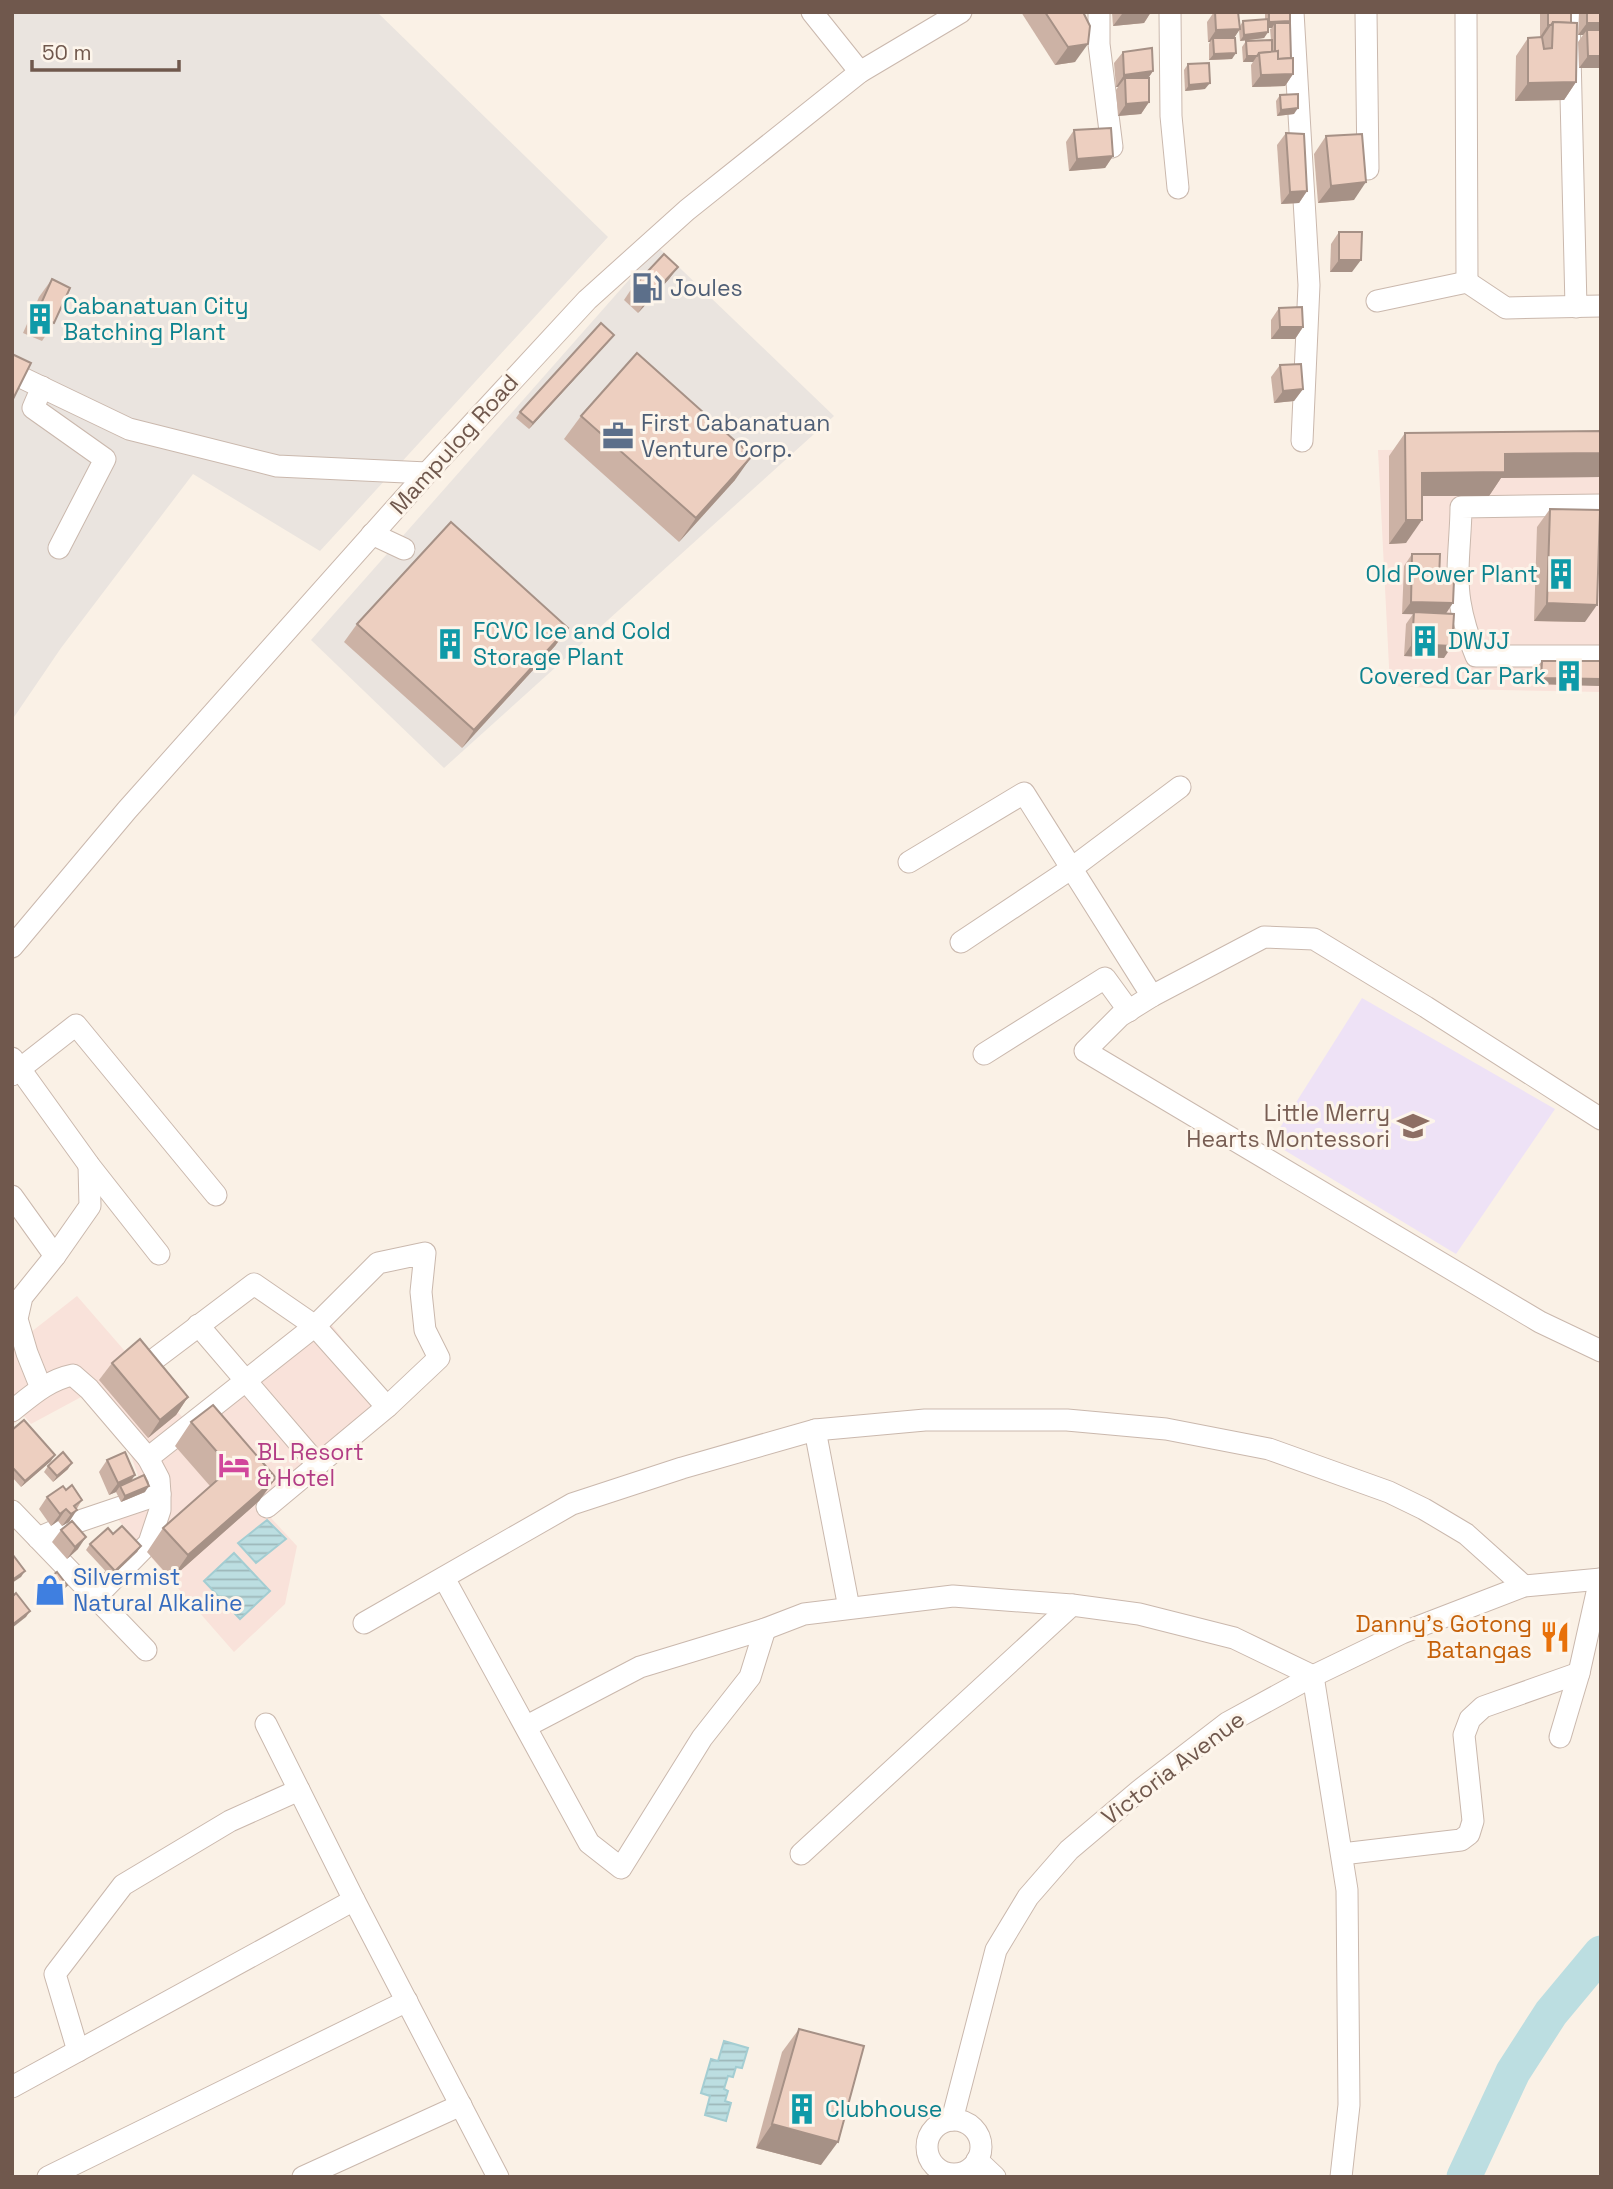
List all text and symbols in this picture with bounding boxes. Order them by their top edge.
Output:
scale bar [32,28,178,72]
text: 50 m [42,39,92,66]
fuel station icon: Joules [630,271,664,305]
place label: Joules [670,273,743,303]
place label: Cabanatuan City Batching Plant [63,291,249,347]
building icon: Cabanatuan City Batching Plant [23,302,57,336]
street label: Mampulog Road [383,368,525,520]
place label: First Cabanatuan Venture Corp. [641,408,830,464]
office icon: First Cabanatuan Venture Corp. [601,419,635,453]
building icon: Old Power Plant [1544,557,1578,591]
place label: Old Power Plant [1365,559,1538,589]
place label: FCVC Ice and Cold Storage Plant [473,616,671,672]
building icon: DWJJ [1408,624,1442,658]
place label: DWJJ [1448,626,1510,656]
building icon: FCVC Ice and Cold Storage Plant [433,627,467,661]
building icon: Covered Car Park [1552,659,1586,693]
place label: Covered Car Park [1359,661,1546,691]
place label: Little Merry Hearts Montessori [1186,1098,1390,1154]
school or university icon: Little Merry Hearts Montessori [1396,1109,1430,1143]
place label: BL Resort & Hotel [257,1437,364,1493]
hotel icon: BL Resort & Hotel [217,1448,251,1482]
place label: Silvermist Natural Alkaline [73,1562,243,1618]
shop icon: Silvermist Natural Alkaline [33,1573,67,1607]
place label: Danny's Gotong Batangas [1356,1609,1532,1665]
restaurant icon: Danny's Gotong Batangas [1538,1620,1572,1654]
street label: Victoria Avenue [1095,1704,1251,1832]
building icon: Clubhouse [785,2092,819,2126]
place label: Clubhouse [825,2094,942,2124]

